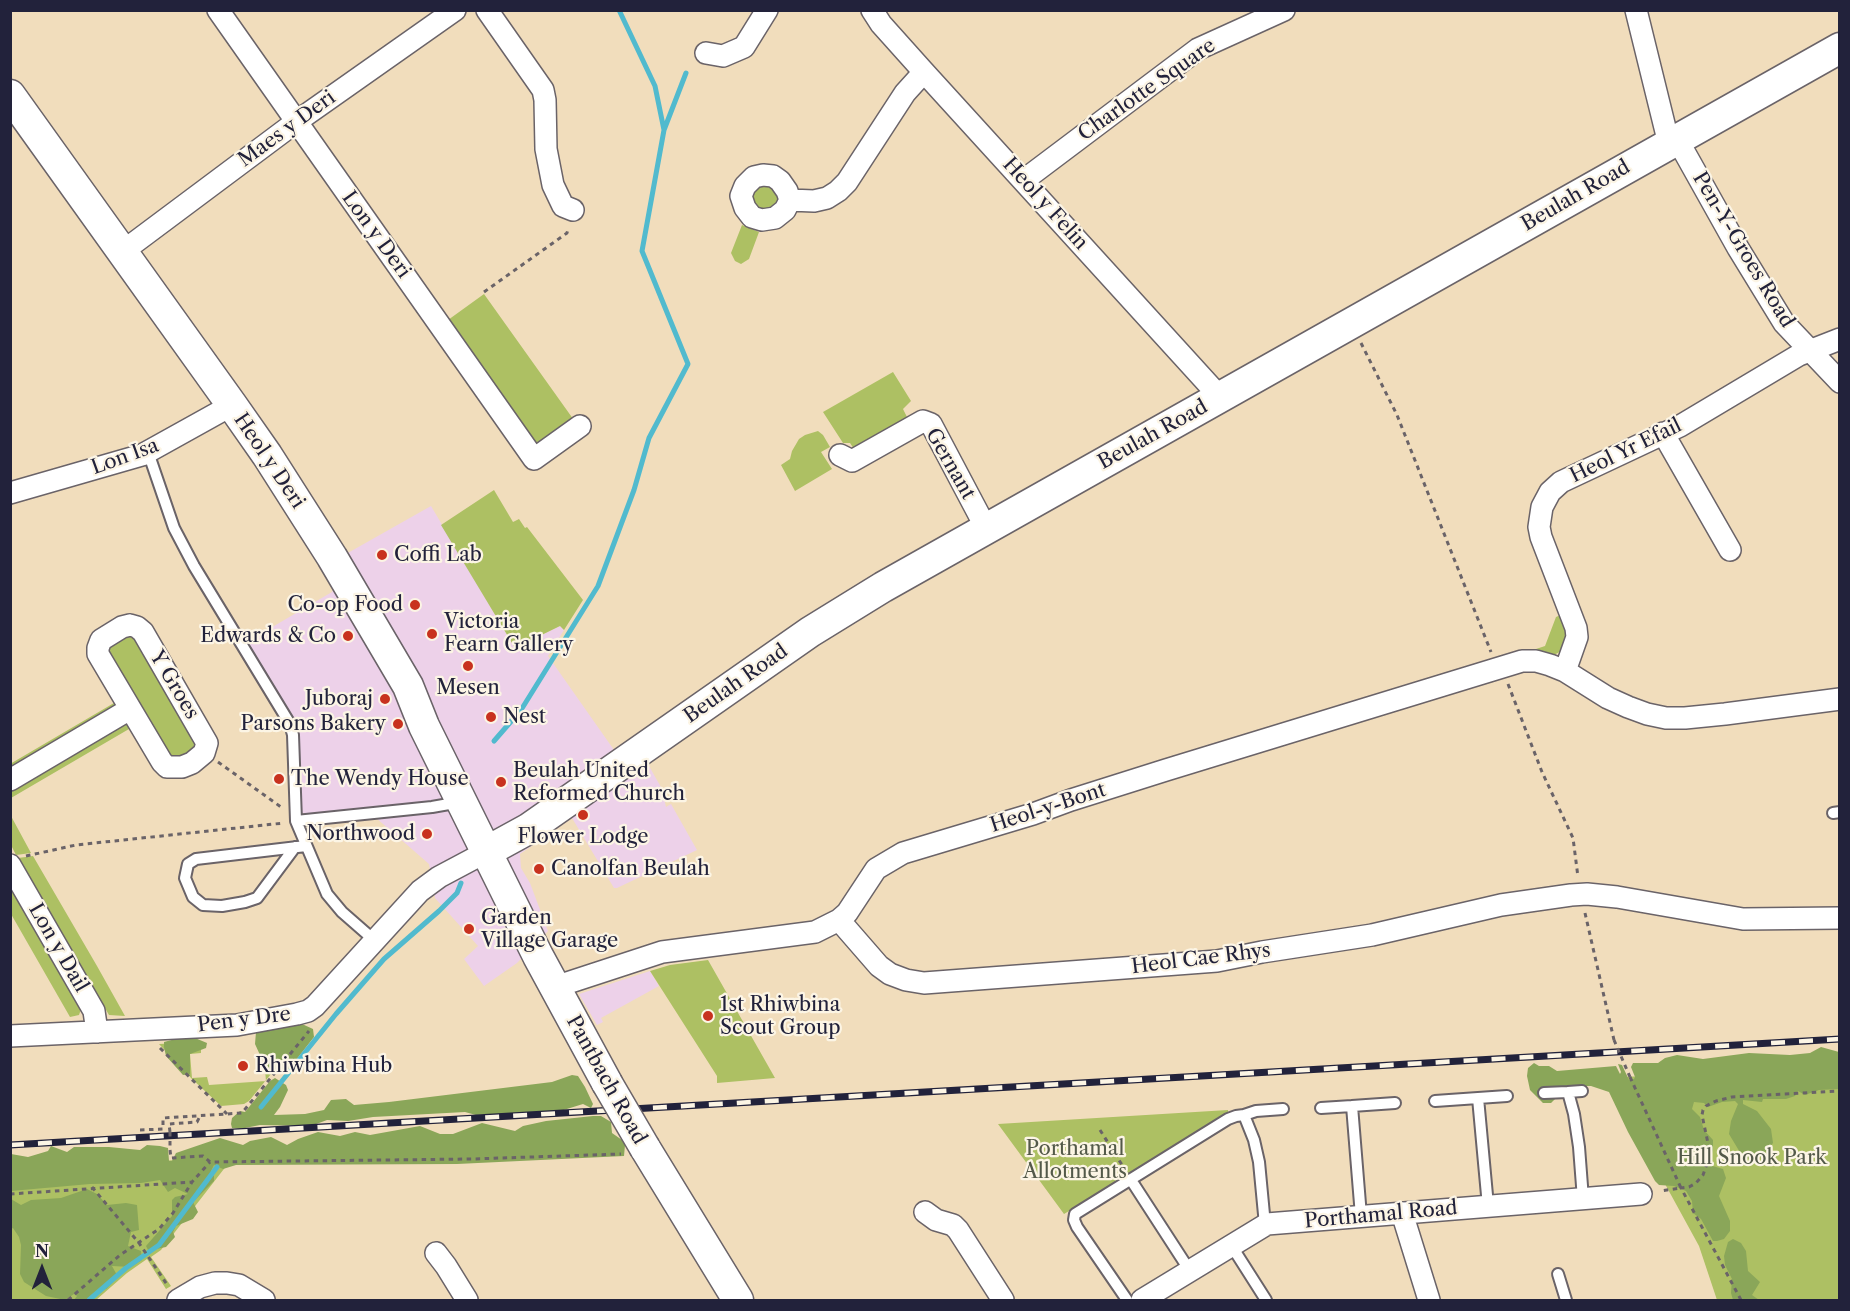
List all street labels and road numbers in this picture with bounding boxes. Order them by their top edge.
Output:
street label: Charlotte Square [1074,34,1220,146]
street label: Maes y Deri [234,86,340,172]
street label: Heol y Felin [997,153,1093,255]
street label: Beulah Road [1517,155,1635,237]
street label: Pen-Y-Groes Road [1687,168,1799,332]
street label: Lon y Deri [336,187,416,283]
street label: Beulah Road [1094,395,1212,475]
street label: Heol y Deri [228,409,310,513]
street label: Heol Yr Efail [1566,414,1686,488]
street label: Gernant [920,424,980,504]
street label: Lon Isa [88,434,162,480]
street label: Beulah Road [679,639,793,729]
street label: Y Groes [144,646,204,724]
street label: Heol-y-Bont [987,778,1109,838]
street label: Lon y Dail [23,899,93,997]
street label: Heol Cae Rhys [1130,939,1272,979]
street label: Pen y Dre [196,1002,292,1038]
street label: Pantbach Road [561,1011,651,1149]
street label: Porthamal Road [1304,1196,1458,1234]

